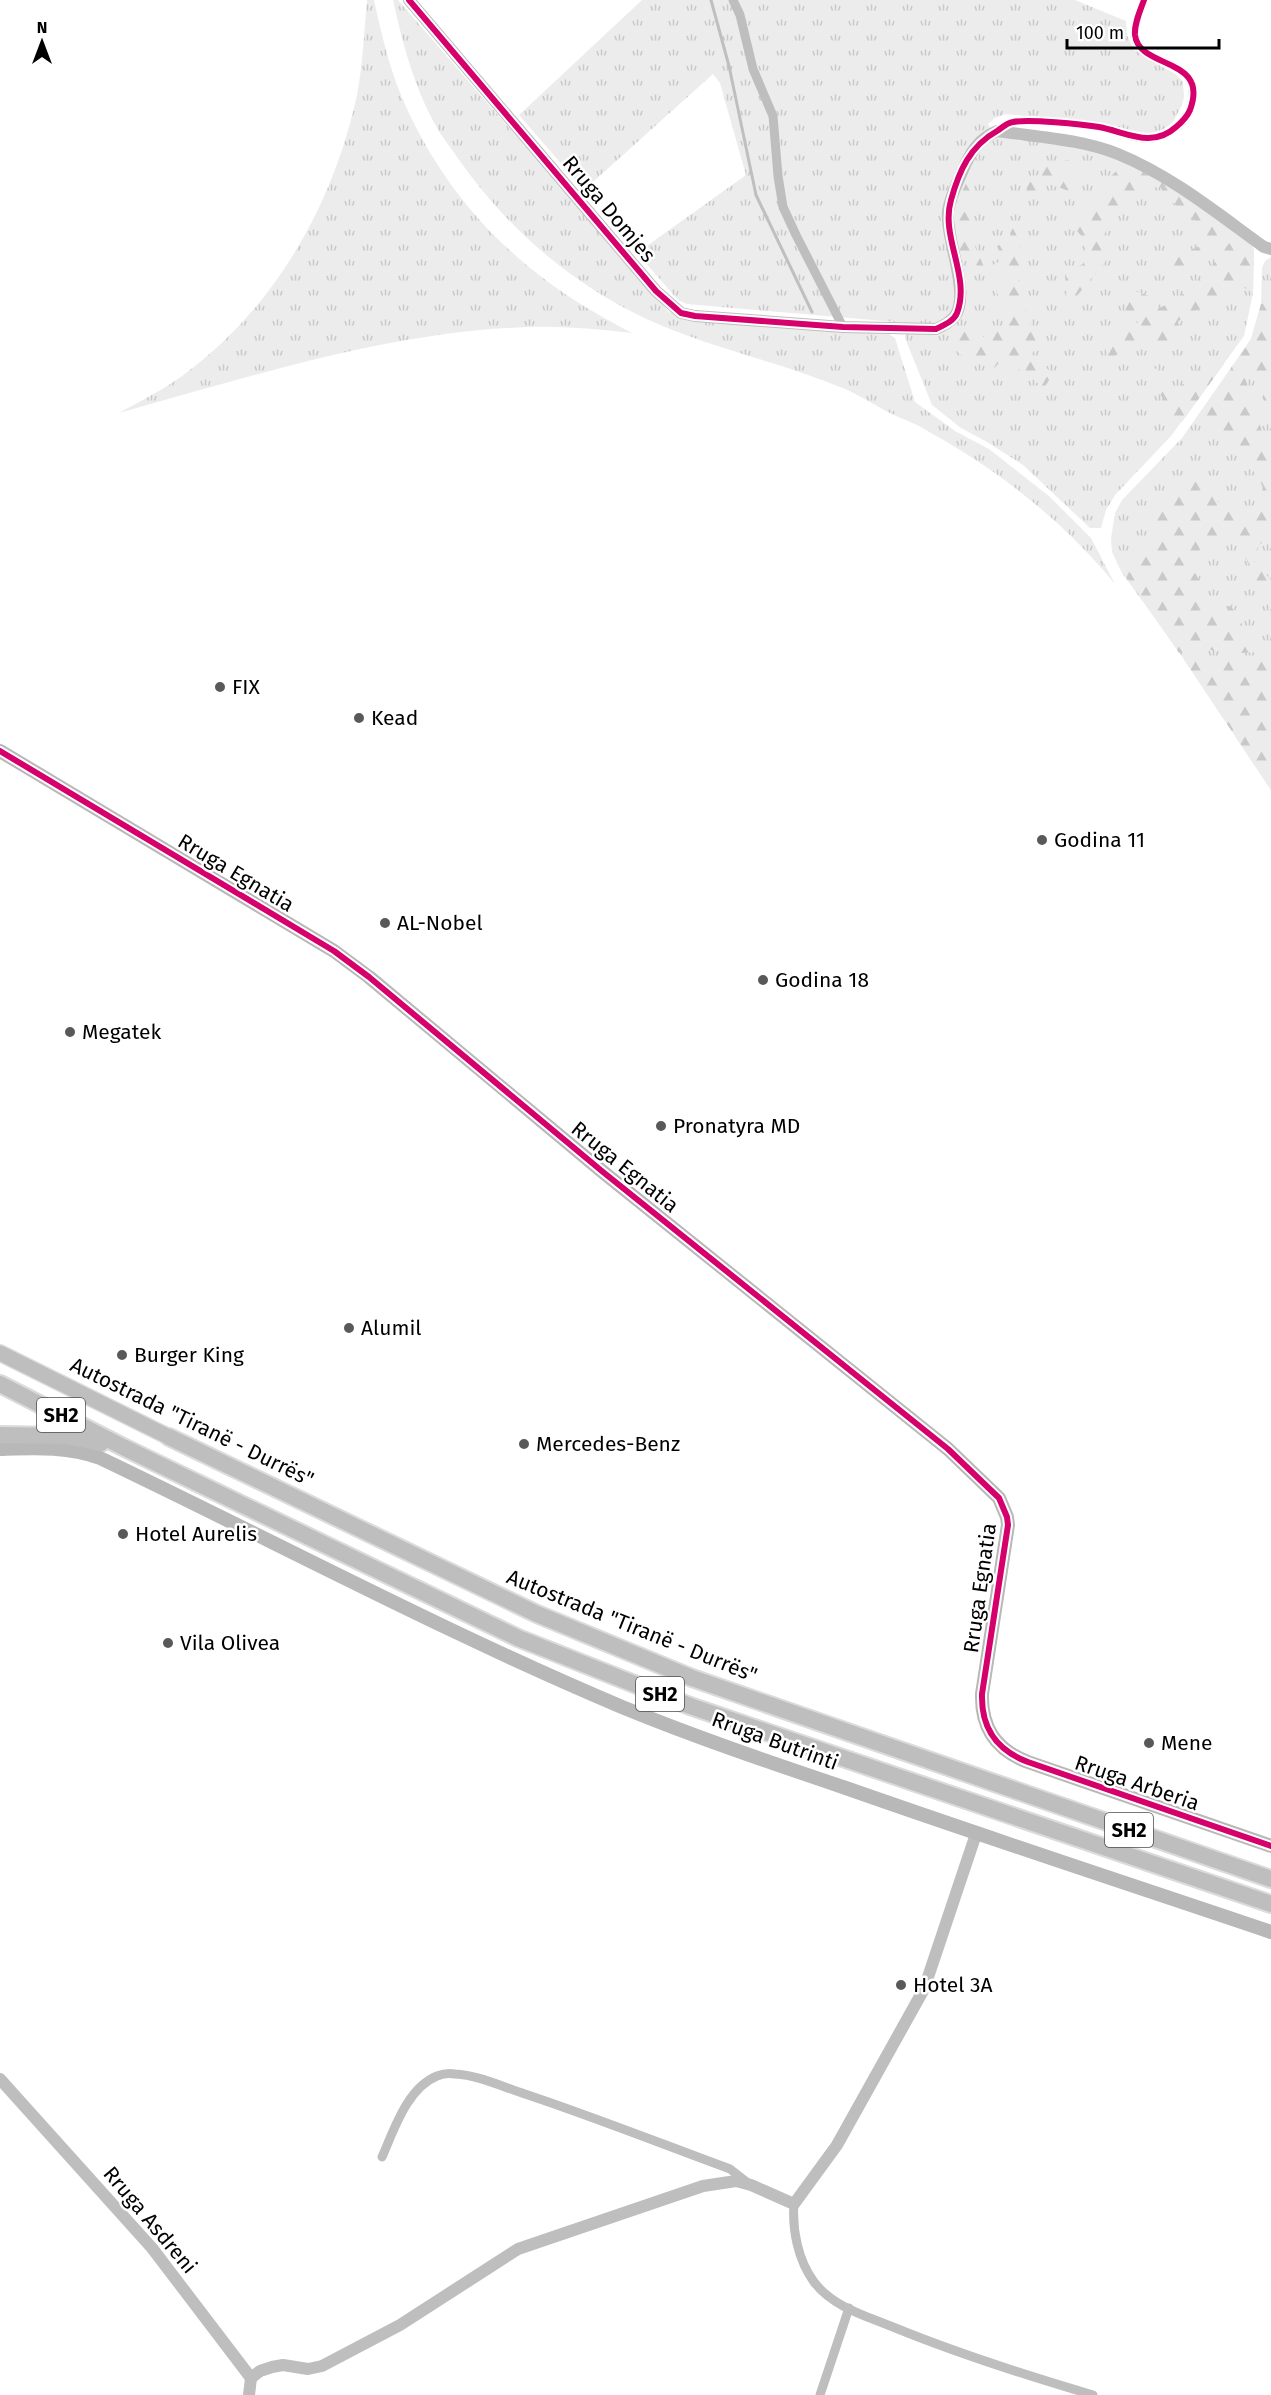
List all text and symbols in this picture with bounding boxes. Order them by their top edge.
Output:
north arrow [12,12,72,72]
scale bar [1067,12,1218,50]
text: N [37,18,47,37]
text: 100 m [1076,22,1124,44]
street label: Rruga Domjes [557,150,661,268]
place label: FIX [232,674,261,700]
marker: FIX [213,680,227,694]
place label: Kead [371,705,418,731]
marker: Kead [352,711,366,725]
place label: Godina 11 [1054,827,1145,853]
street label: Rruga Egnatia [173,828,299,918]
marker: Godina 11 [1035,833,1049,847]
place label: AL-Nobel [397,910,483,936]
marker: AL-Nobel [378,916,392,930]
place label: Godina 18 [775,967,869,993]
marker: Godina 18 [756,973,770,987]
place label: Megatek [82,1019,161,1045]
marker: Megatek [63,1025,77,1039]
place label: Pronatyra MD [673,1113,800,1139]
street label: Rruga Egnatia [566,1116,684,1218]
marker: Pronatyra MD [654,1119,668,1133]
place label: Alumil [361,1315,421,1341]
marker: Alumil [342,1321,356,1335]
place label: Burger King [134,1342,244,1368]
marker: Burger King [115,1348,129,1362]
street label: Autostrada "Tiranë - Durrës" [66,1352,318,1492]
road number: SH2 [37,1398,85,1432]
place label: Mercedes-Benz [536,1431,680,1457]
marker: Mercedes-Benz [517,1437,531,1451]
place label: Hotel Aurelis [135,1521,257,1547]
street label: Rruga Egnatia [958,1521,1002,1655]
marker: Hotel Aurelis [116,1527,130,1541]
street label: Autostrada "Tiranë - Durrës" [503,1564,761,1688]
place label: Vila Olivea [180,1630,280,1656]
marker: Vila Olivea [161,1636,175,1650]
road number: SH2 [636,1677,684,1711]
street label: Rruga Butrinti [708,1706,842,1776]
place label: Mene [1161,1730,1213,1756]
marker: Mene [1142,1736,1156,1750]
street label: Rruga Arberia [1071,1750,1203,1816]
road number: SH2 [1105,1813,1153,1847]
place label: Hotel 3A [913,1972,993,1998]
marker: Hotel 3A [894,1978,908,1992]
street label: Rruga Asdreni [98,2161,202,2279]

